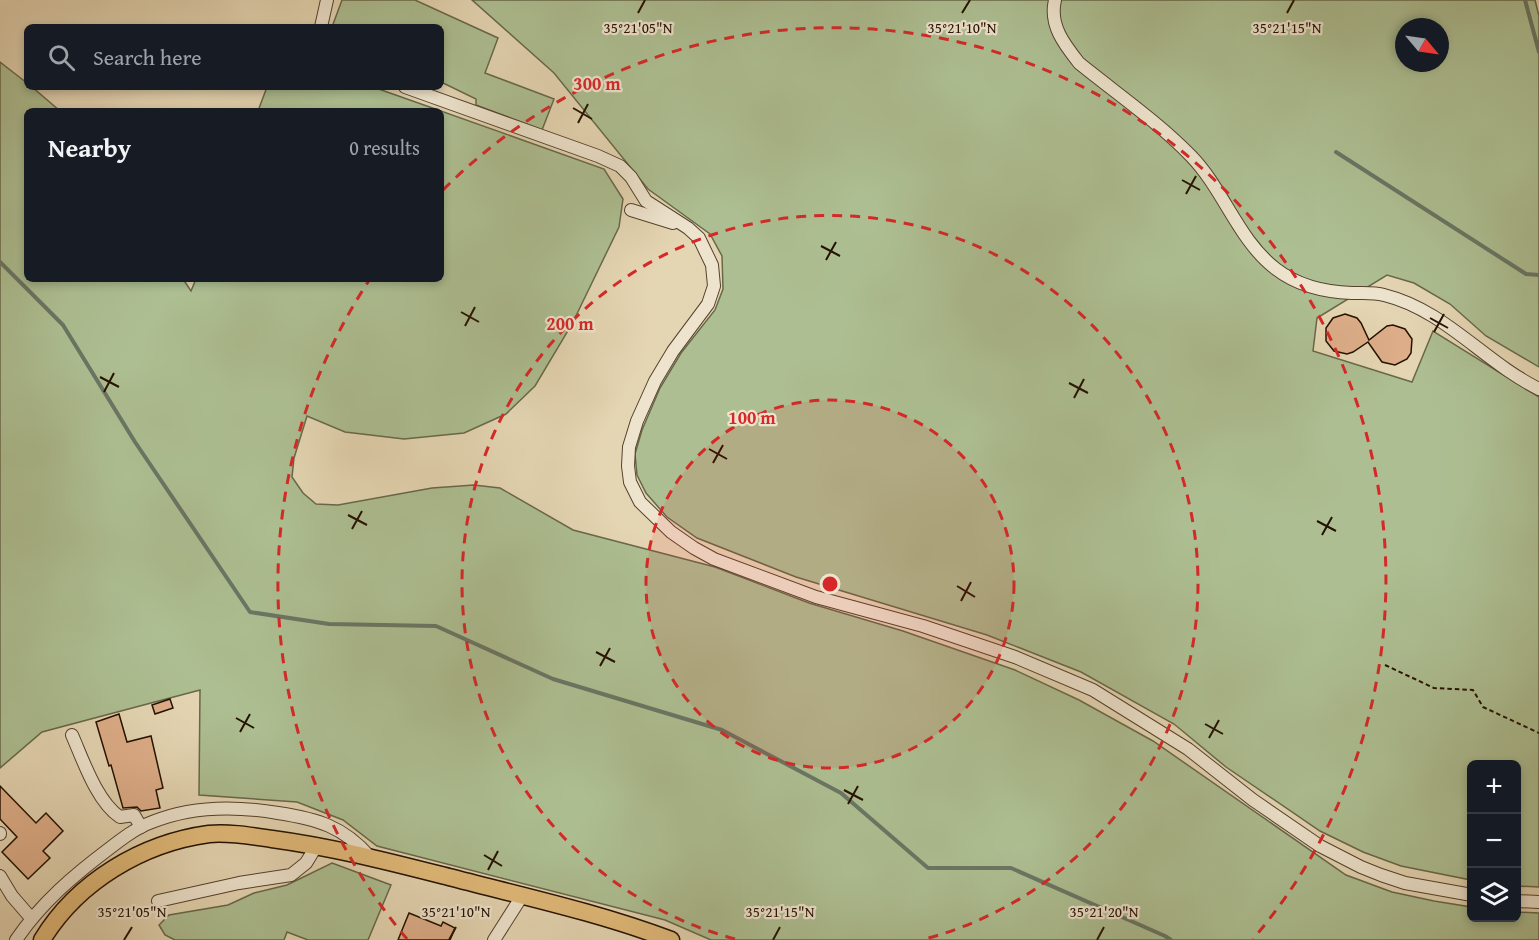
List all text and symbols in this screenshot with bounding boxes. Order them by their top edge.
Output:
text: 35°21'05"N [604,17,673,38]
text: 35°21'10"N [928,17,997,38]
text: 35°21'15"N [1253,17,1322,38]
north arrow [1395,18,1449,72]
search box [24,24,444,90]
icon: search [45,41,78,74]
text: Search here [93,41,202,73]
text: 300 m [573,70,621,97]
text: Nearby [48,128,131,167]
text: 0 results [349,133,420,162]
text: 200 m [546,310,594,337]
text: 100 m [728,404,776,431]
centre of rings [820,574,840,594]
map controls [1467,760,1521,922]
button: + [1467,760,1521,814]
button: − [1467,814,1521,868]
button: layers [1467,868,1521,922]
text: 35°21'05"N [98,901,167,922]
text: 35°21'10"N [422,901,491,922]
text: 35°21'15"N [746,901,815,922]
text: 35°21'20"N [1070,901,1139,922]

